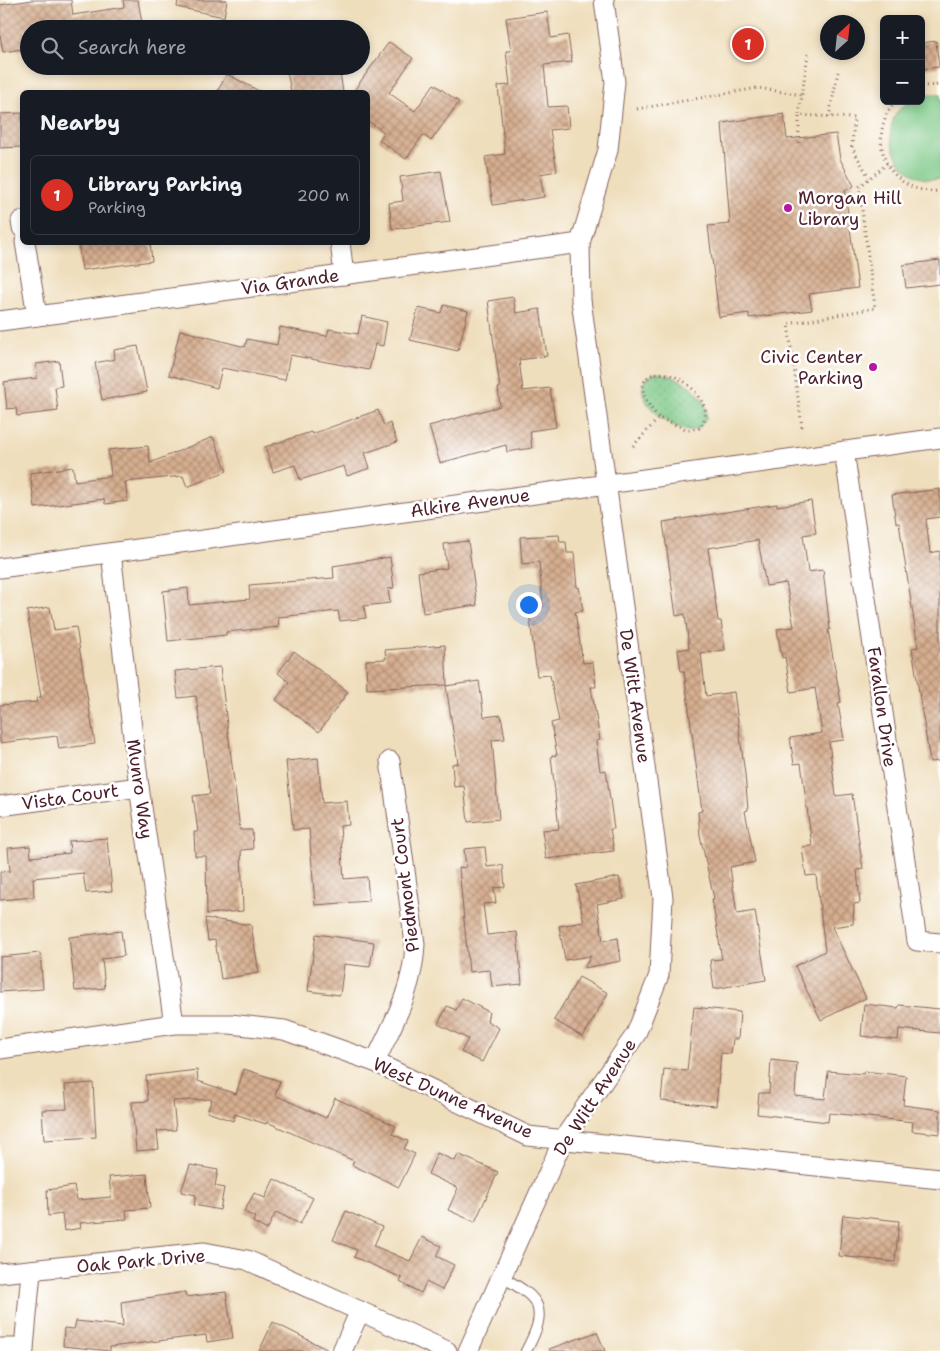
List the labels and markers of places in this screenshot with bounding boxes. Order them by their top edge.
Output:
pin: 1 [732,25,764,63]
place label: Morgan Hill Library [798,186,902,231]
marker: Morgan Hill Library [782,202,794,214]
place label: Civic Center Parking [760,345,863,390]
marker: Civic Center Parking [867,361,879,373]

